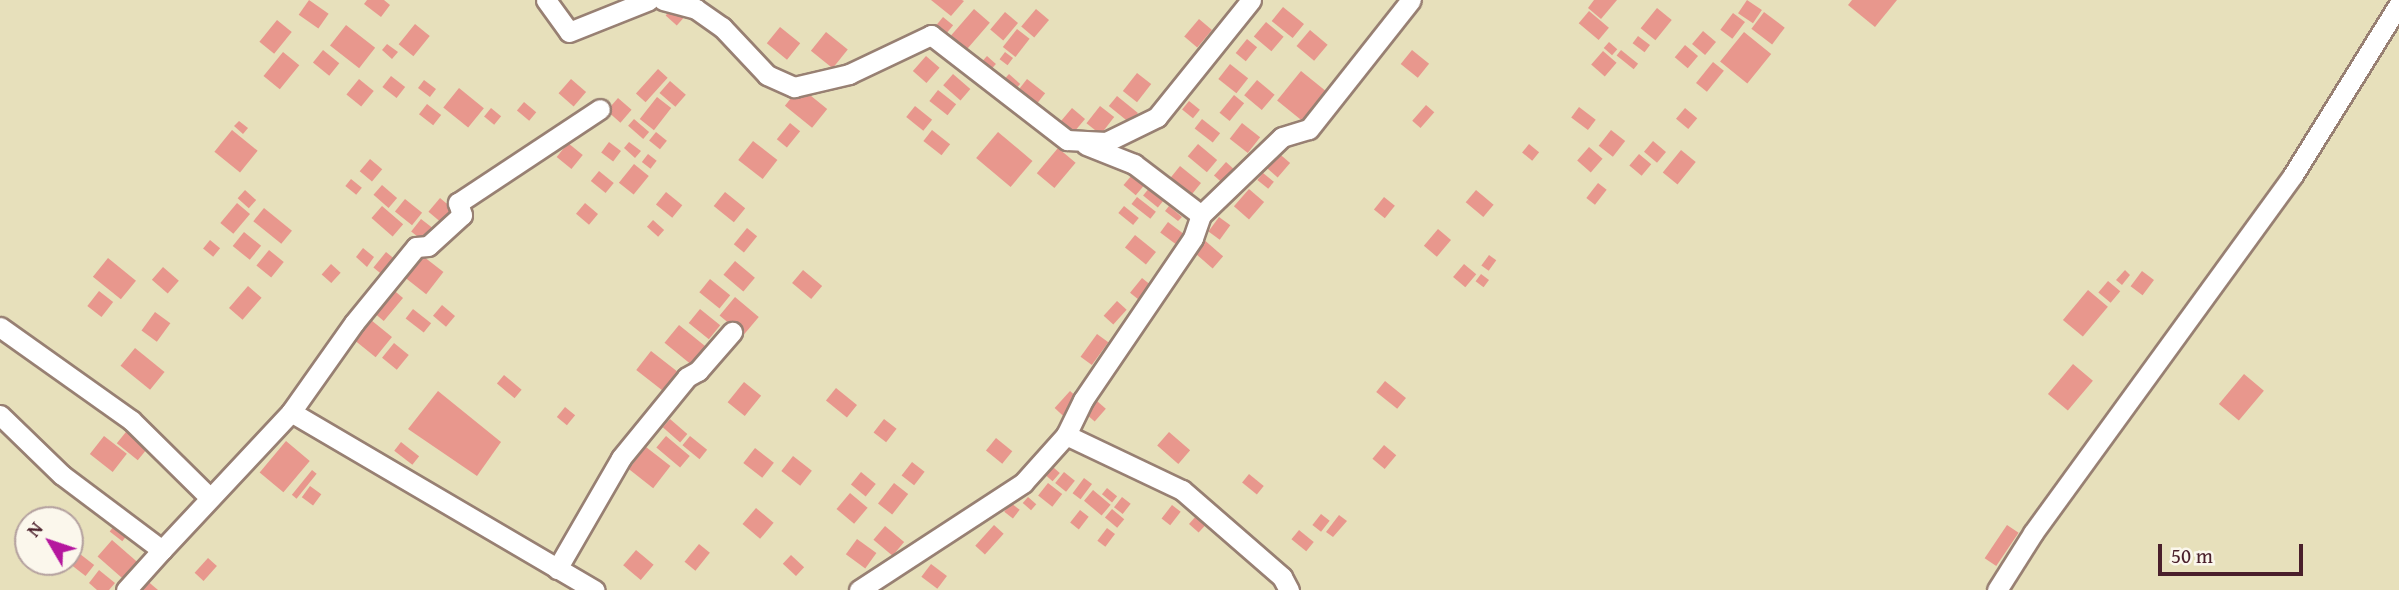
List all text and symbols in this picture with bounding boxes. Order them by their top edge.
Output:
north arrow [14,506,84,576]
text: N [19,515,49,543]
scale bar [2161,530,2306,574]
text: 50 m [2171,540,2213,571]

